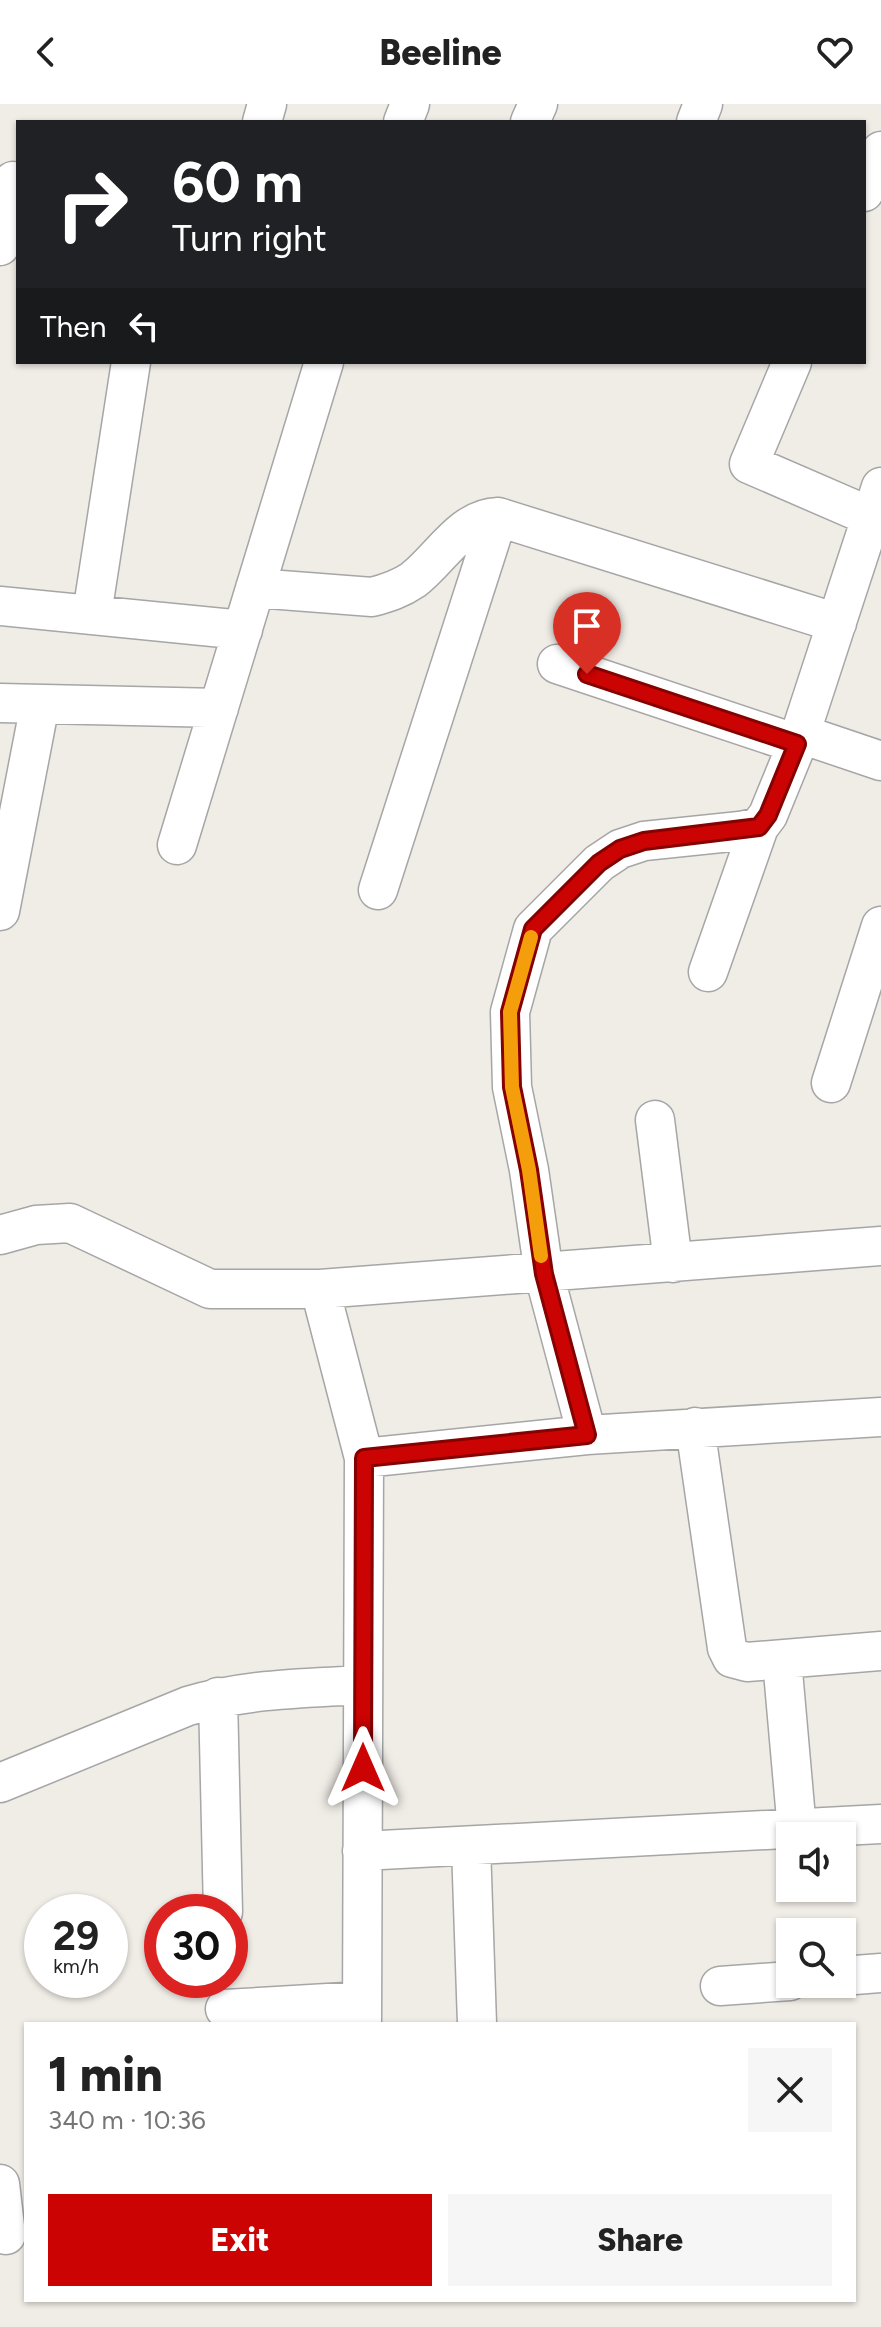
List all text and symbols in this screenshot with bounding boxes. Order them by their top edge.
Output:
icon: back [24,30,68,74]
icon: heart [813,30,857,74]
text: Beeline [379,31,502,74]
text: 60 m [172,149,303,216]
icon: right [40,152,144,256]
text: Turn right [172,217,327,260]
icon: left [122,304,166,348]
text: Then [40,308,106,345]
pin [553,592,621,674]
icon: arrive [565,604,609,648]
position arrow [321,1726,405,1810]
map controls [776,1822,856,1998]
button: sound [776,1822,856,1902]
speed limit sign: 30 [144,1894,248,1998]
text: 29 [53,1912,99,1960]
button: search [776,1918,856,1998]
text: km/h [53,1954,99,1978]
text: 1 min [48,2045,163,2103]
button: close [748,2048,832,2132]
text: 340 m · 10:36 [48,2104,206,2136]
button: Exit [48,2194,432,2286]
button: Share [448,2194,832,2286]

